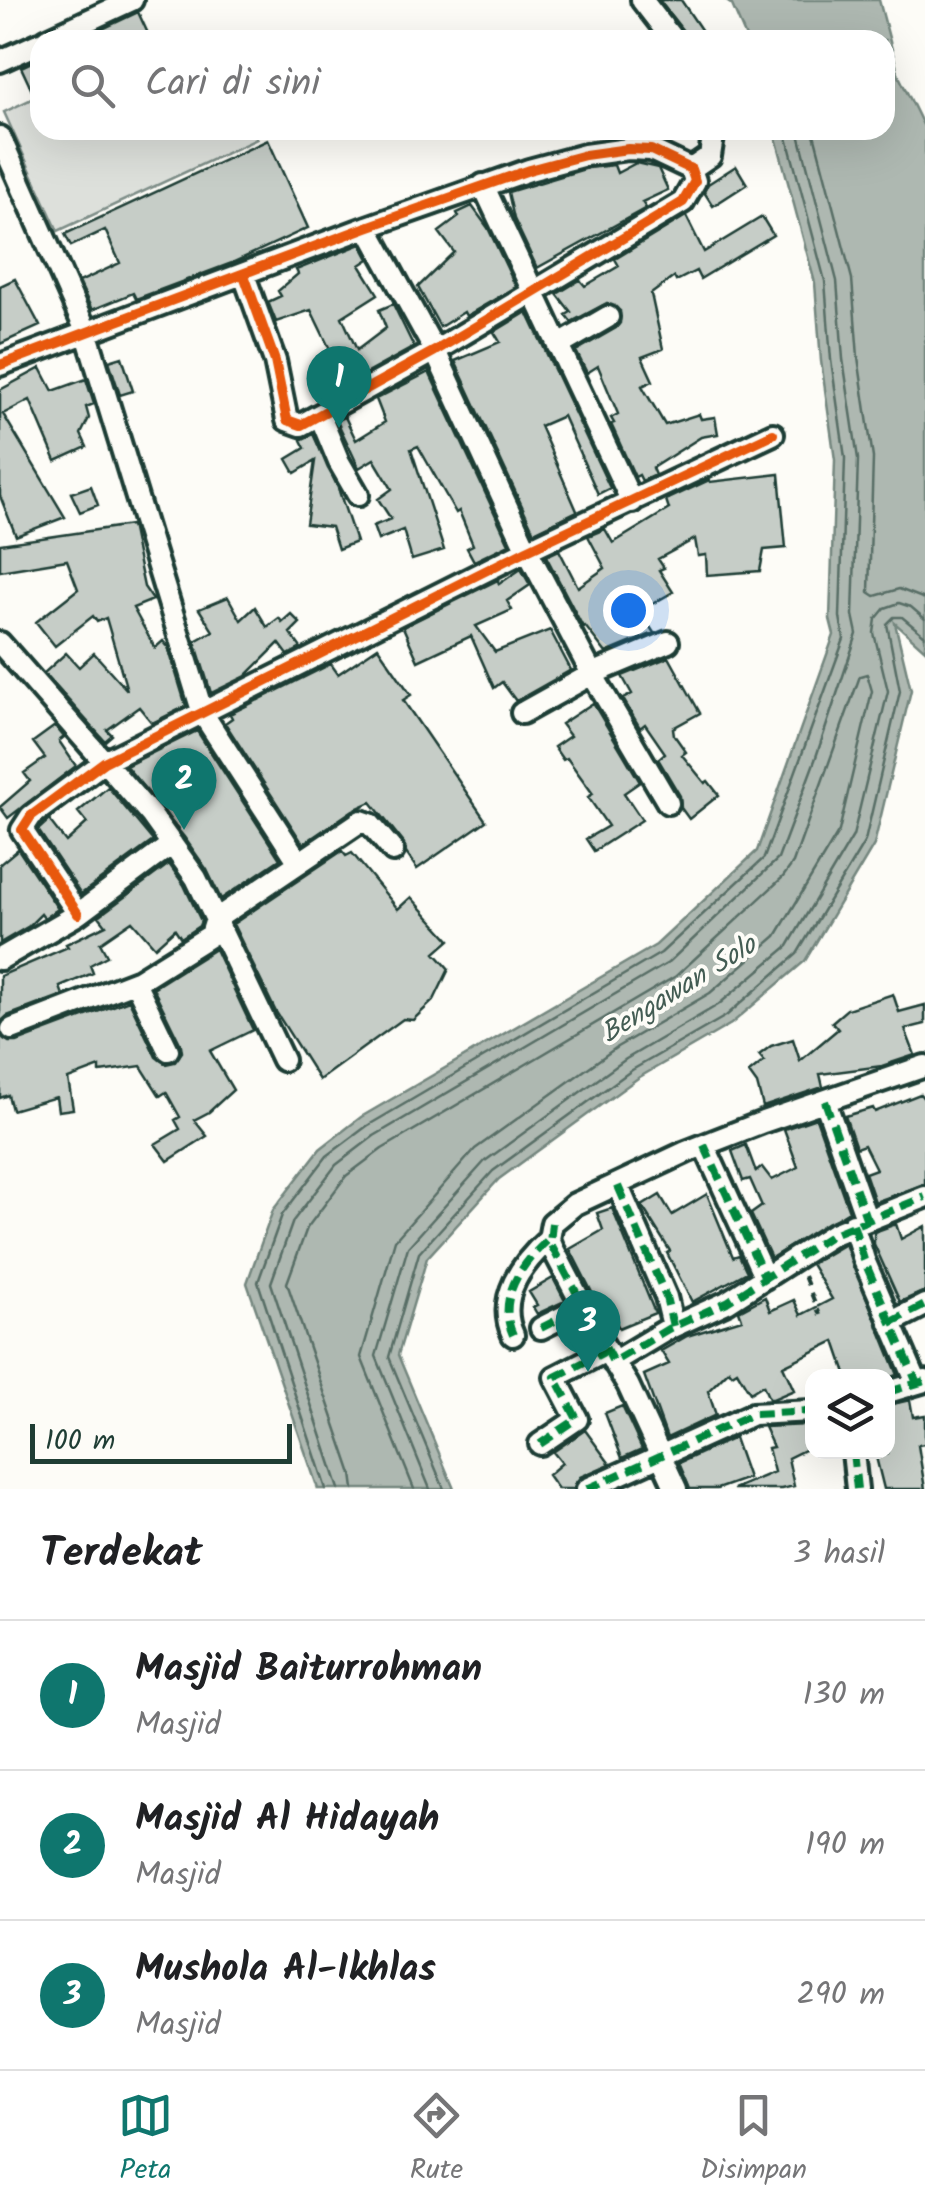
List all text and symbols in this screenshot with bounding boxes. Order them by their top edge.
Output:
search box [30,30,895,140]
text: Cari di sini [145,55,320,115]
icon: search [65,58,120,113]
pin: 1 [306,346,372,428]
your location [603,585,654,636]
pin: 2 [152,748,216,830]
water label: Bengawan Solo [592,923,768,1056]
pin: 3 [556,1290,620,1372]
map controls [805,1369,895,1459]
button: layers [805,1369,895,1459]
scale bar [30,1419,292,1464]
text: 100 m [45,1419,115,1464]
text: Terdekat [40,1521,203,1588]
text: 3 hasil [793,1529,885,1580]
text: Masjid Baiturrohman [135,1640,482,1700]
text: 1 [68,1670,77,1721]
text: 130 m [802,1670,885,1721]
text: Masjid [135,1700,221,1751]
text: Masjid Al Hidayah [135,1790,439,1850]
text: 2 [63,1820,82,1871]
text: 190 m [805,1820,885,1871]
text: Masjid [135,1850,221,1901]
text: Mushola Al-Ikhlas [135,1940,436,2000]
text: 3 [64,1970,81,2021]
text: 290 m [796,1970,885,2021]
text: Masjid [135,2000,221,2051]
tab: Peta [118,2088,173,2193]
tab: Rute [409,2088,464,2193]
tab: Disimpan [700,2088,807,2193]

